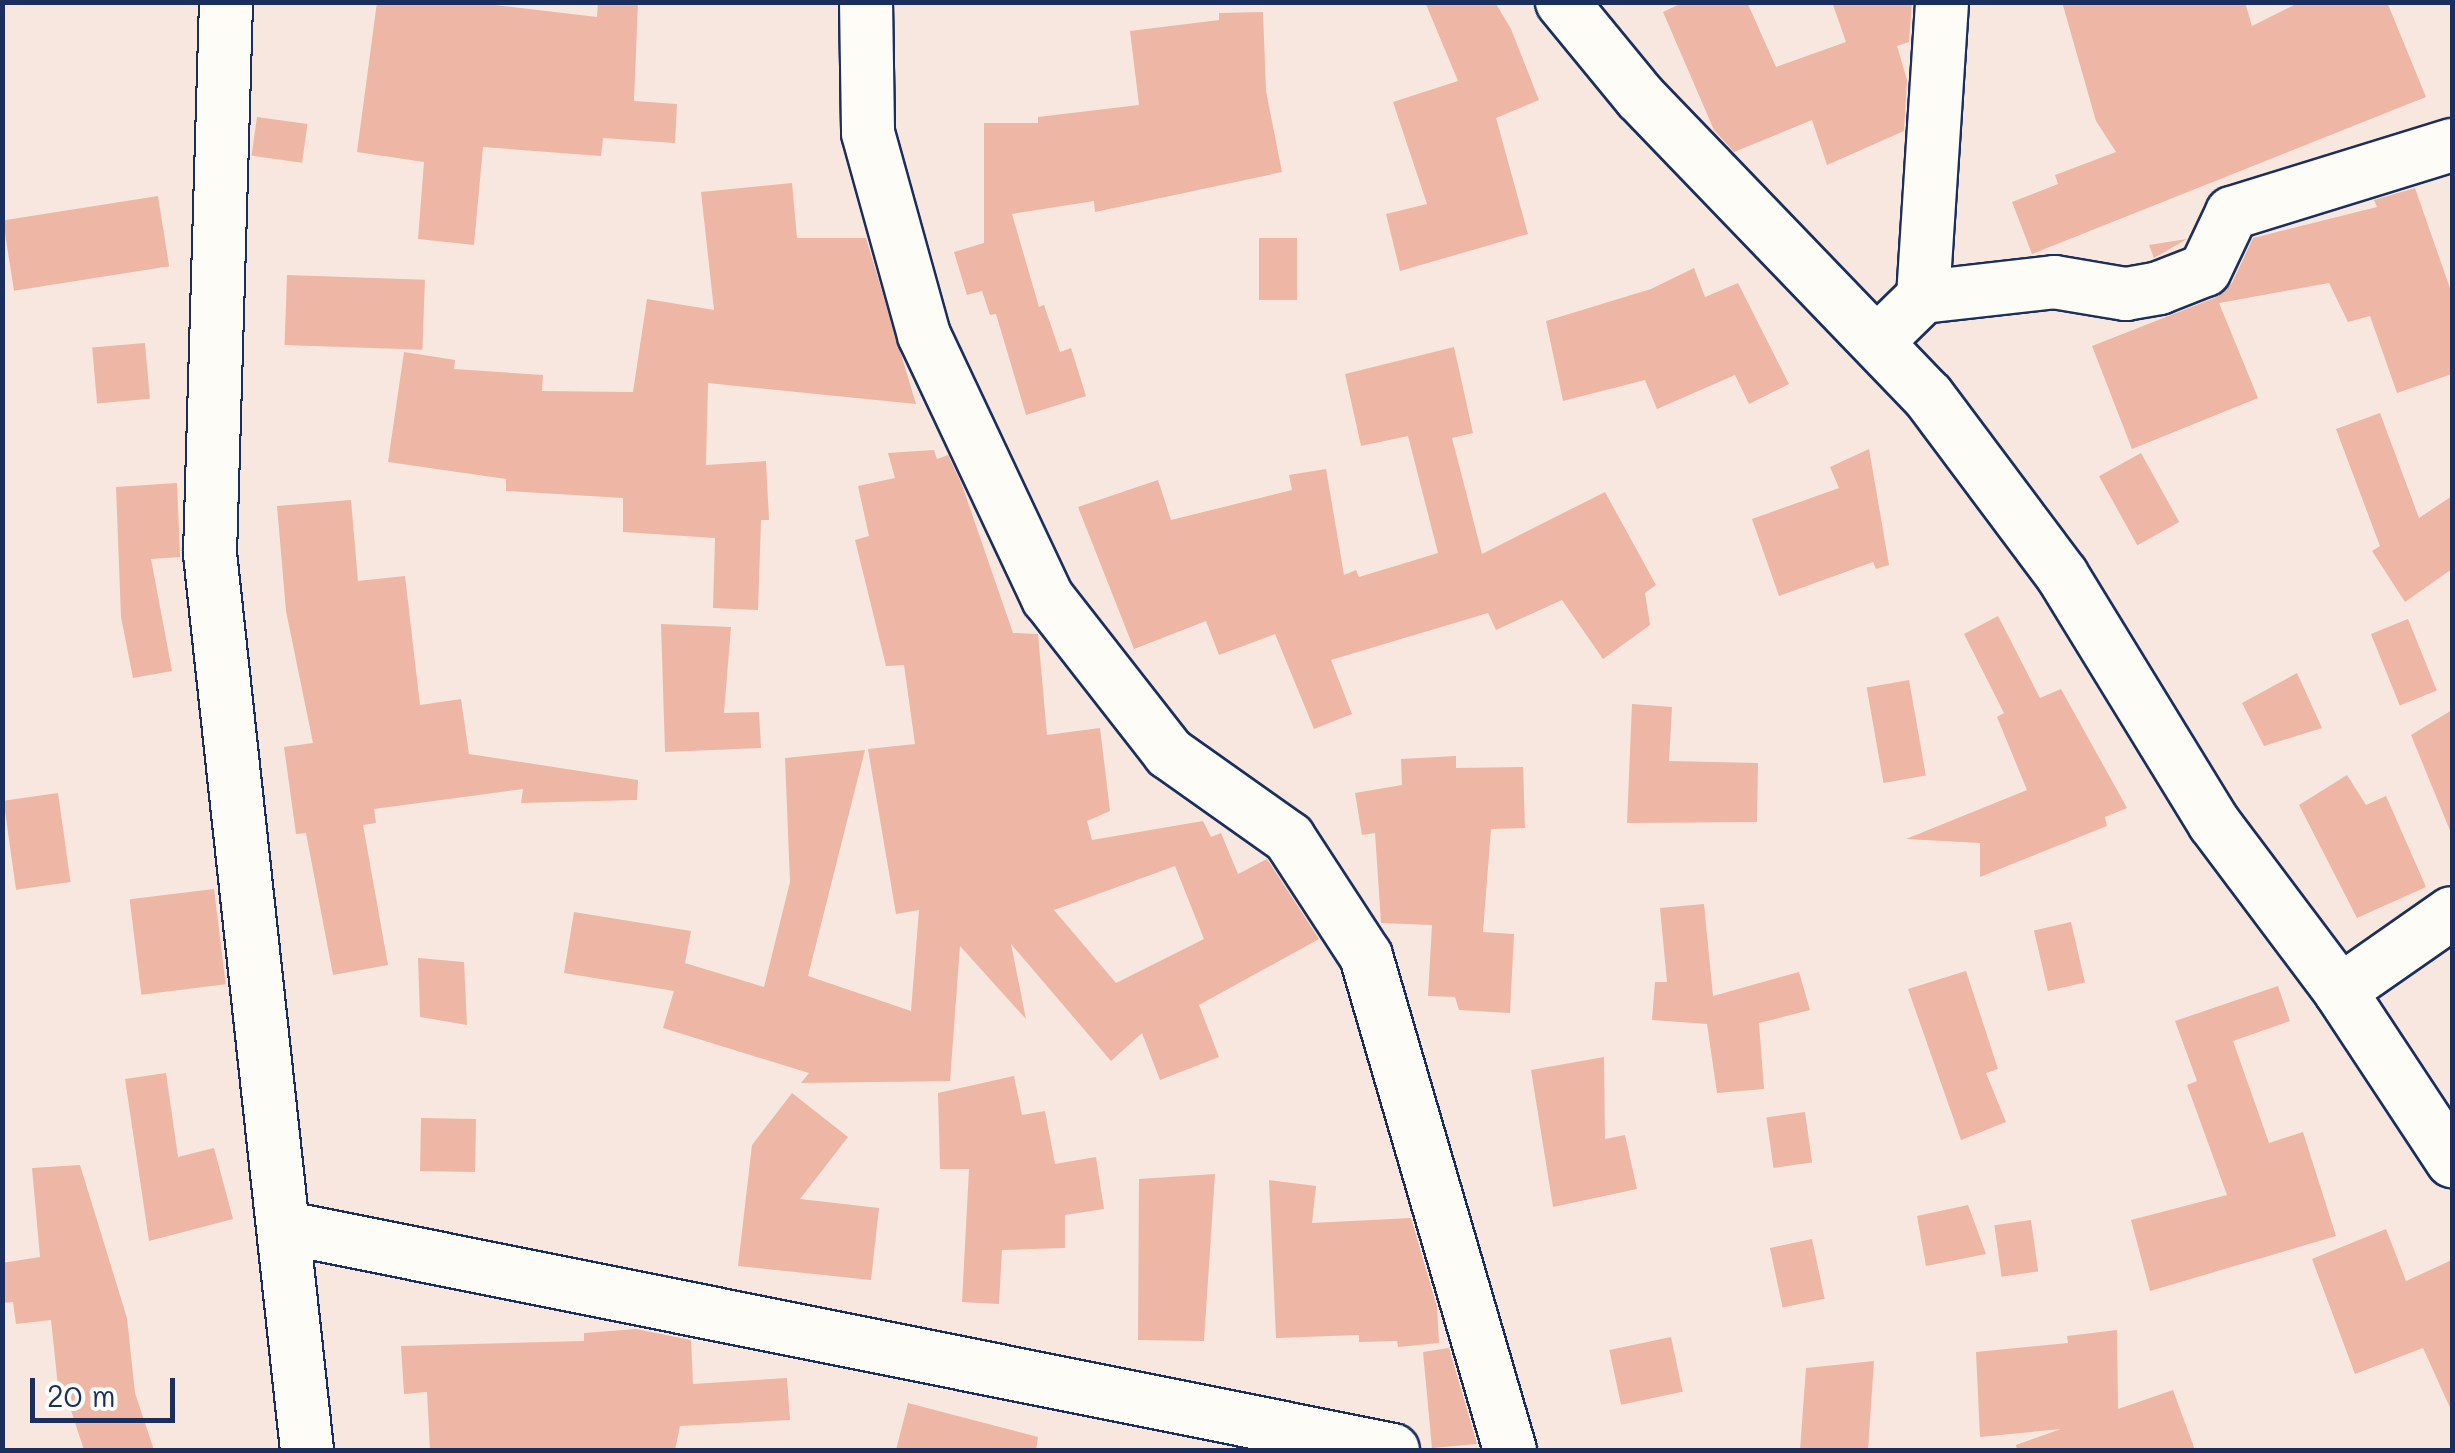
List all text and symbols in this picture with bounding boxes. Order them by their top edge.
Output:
scale bar [35,1358,180,1420]
text: 20 m [47,1375,116,1415]

